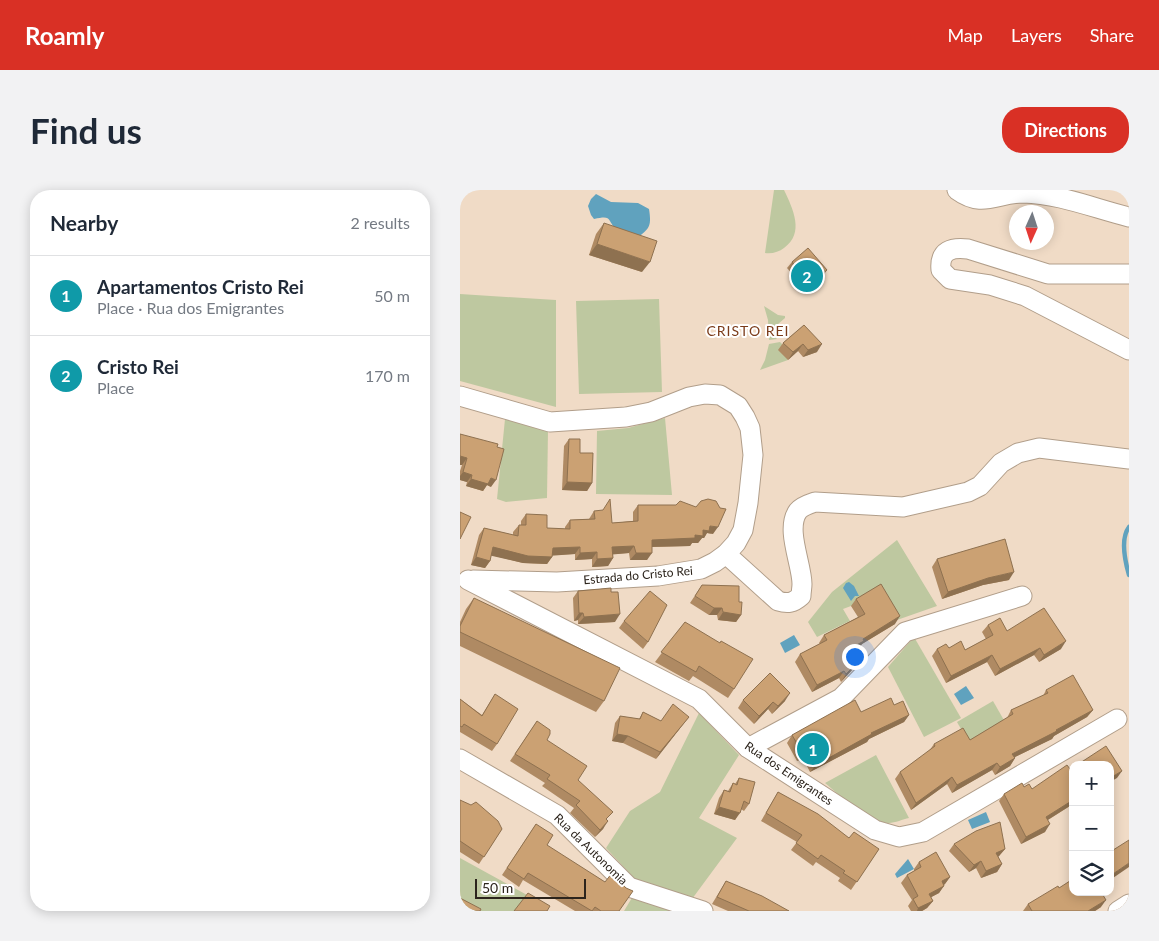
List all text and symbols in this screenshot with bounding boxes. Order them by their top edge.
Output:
text: Roamly [25,21,104,50]
text: Map [947,24,983,46]
text: Layers [1011,24,1062,46]
text: Share [1090,24,1134,46]
button: Directions [1002,107,1129,153]
text: Find us [30,109,142,151]
north arrow [1009,205,1054,250]
text: Nearby [50,210,118,235]
text: 2 results [350,213,410,232]
pin: 2 [791,257,823,295]
text: Apartamentos Cristo Rei [97,275,304,298]
text: 1 [61,286,71,305]
text: 50 m [374,286,410,305]
text: Place · Rua dos Emigrantes [97,298,284,317]
district label: CRISTO REI [706,322,790,339]
text: Cristo Rei [97,355,179,378]
text: 2 [61,366,71,385]
text: 170 m [365,366,410,385]
text: Place [97,378,134,397]
street label: Estrada do Cristo Rei [583,563,693,587]
your location [842,644,868,670]
pin: 1 [797,730,829,768]
street label: Rua dos Emigrantes [742,738,836,808]
map controls [1069,761,1114,896]
button: + [1069,761,1114,806]
button: − [1069,806,1114,851]
street label: Rua da Autonomia [551,810,631,888]
button: layers [1069,851,1114,896]
scale bar [475,876,586,899]
text: 50 m [482,879,513,896]

